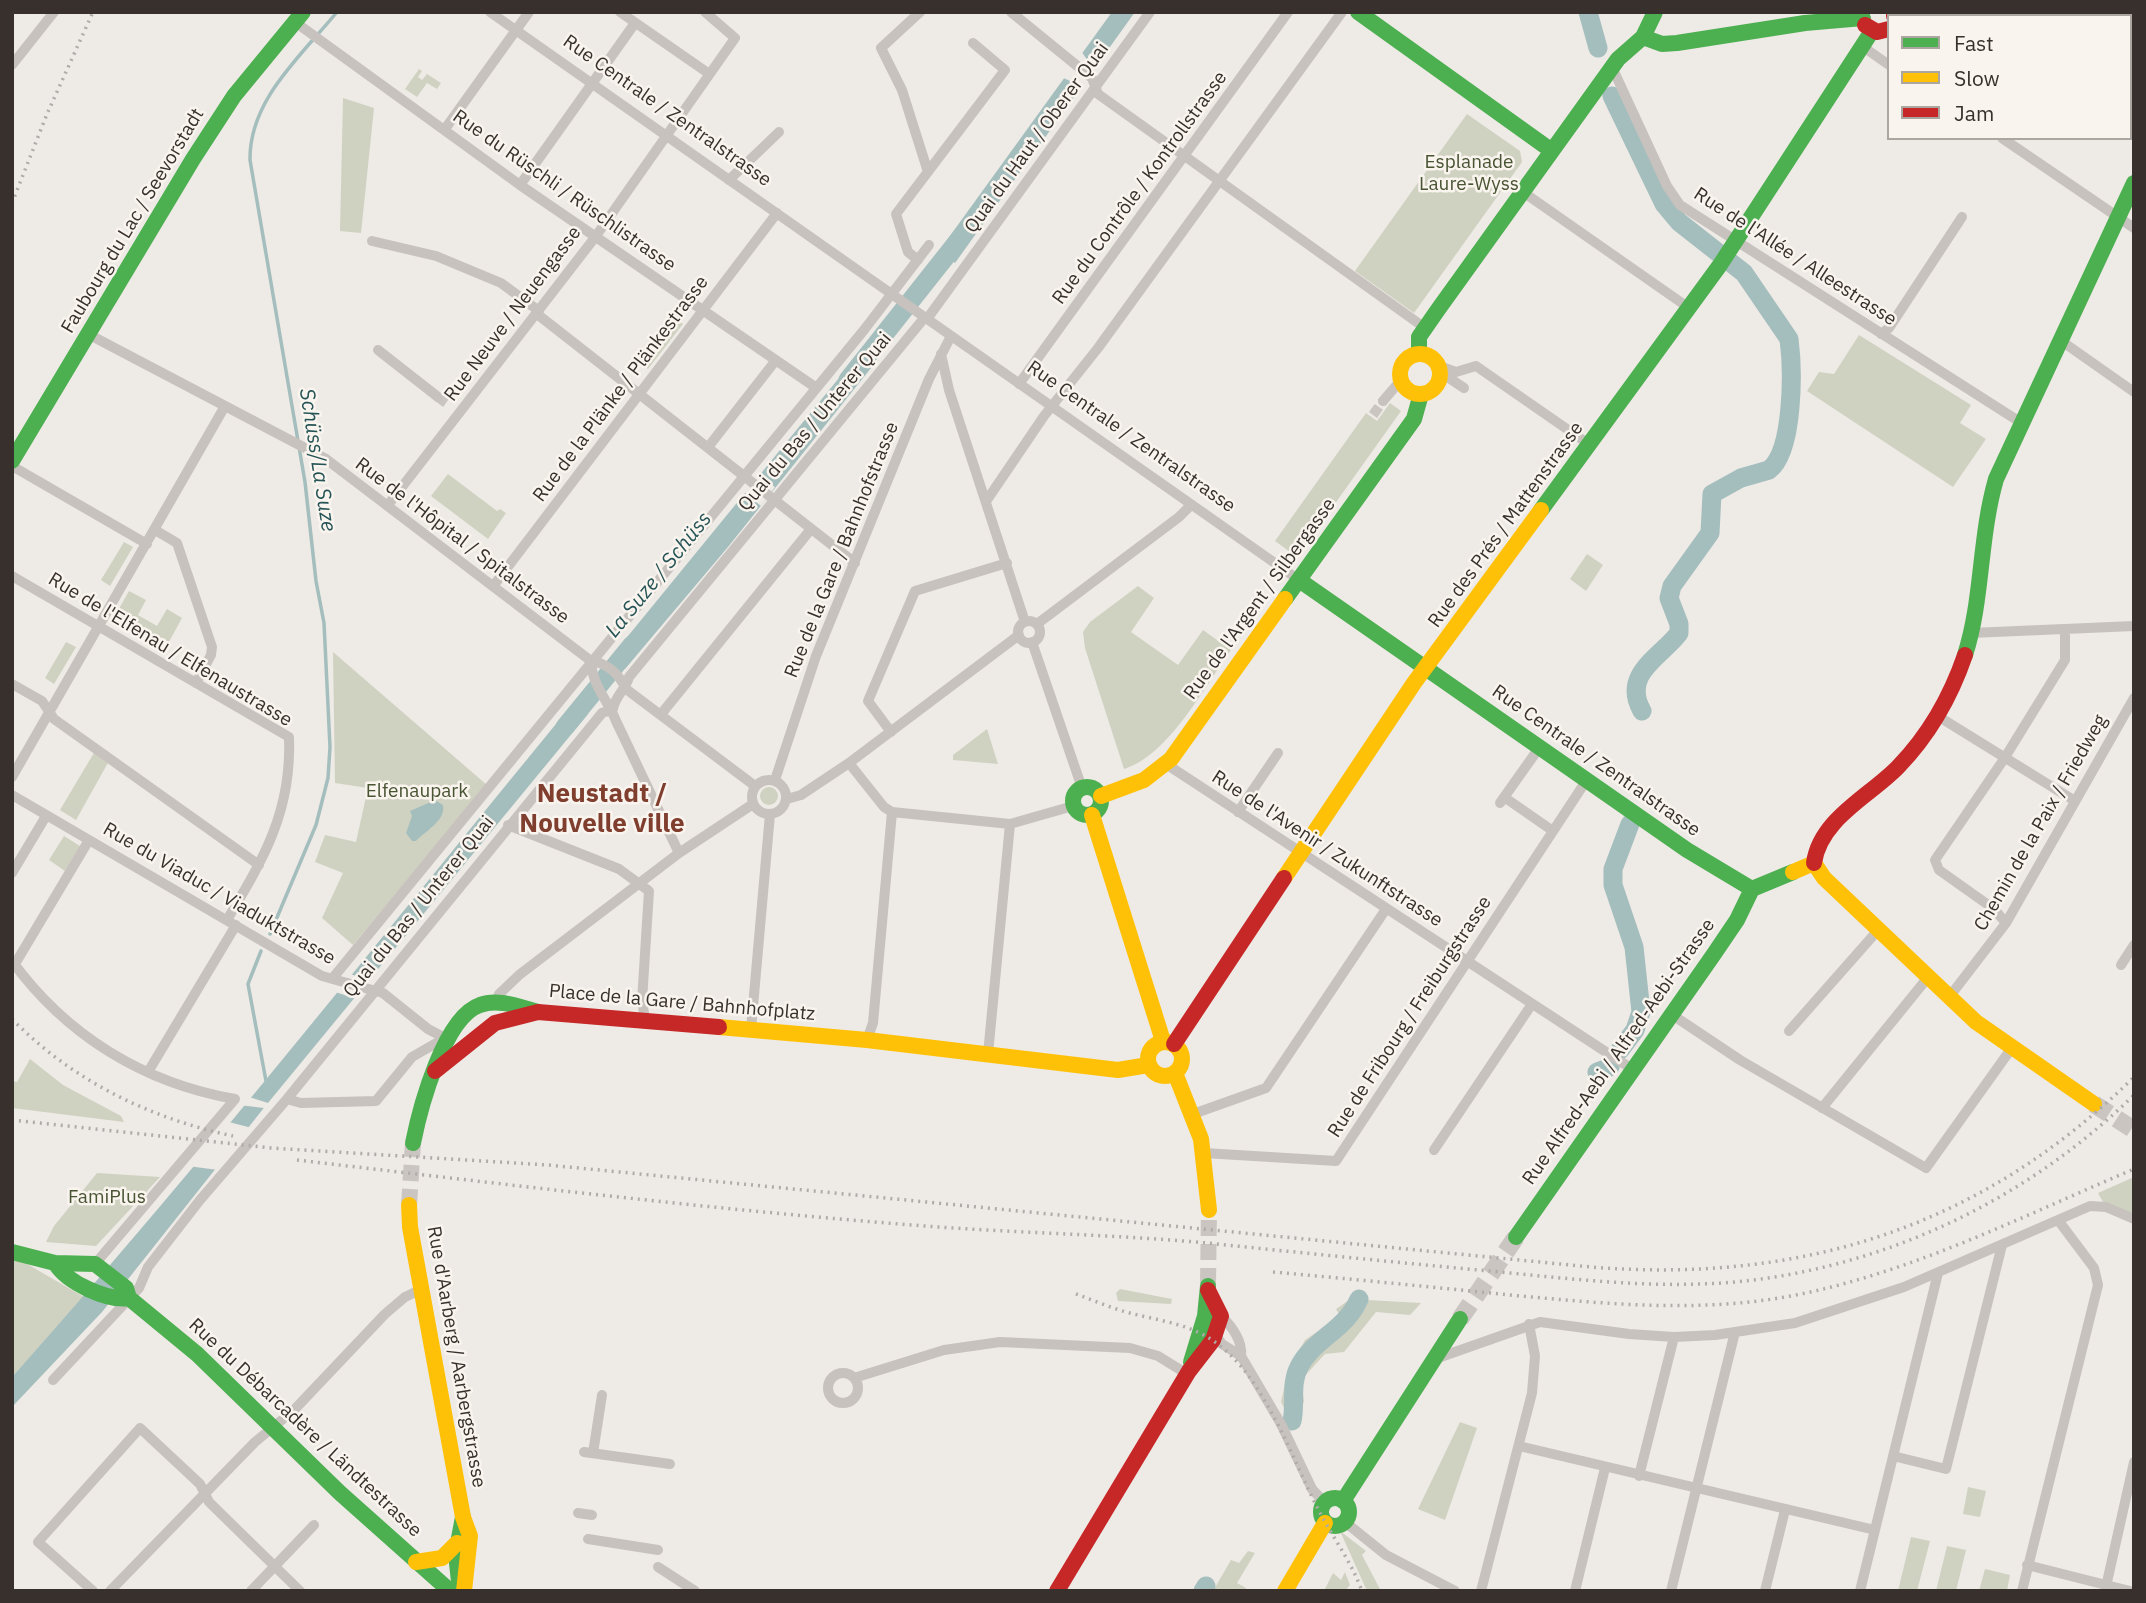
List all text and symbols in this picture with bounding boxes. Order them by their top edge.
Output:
legend [1887,14,2132,140]
text: Fast [1954,29,1994,57]
street label: Rue Centrale / Zentralstrasse [558,30,776,192]
street label: Quai du Haut / Oberer Quai [960,38,1114,238]
text: Slow [1954,64,2000,92]
street label: Rue du Contrôle / Kontrollstrasse [1048,67,1232,309]
text: Jam [1954,99,1994,127]
street label: Faubourg du Lac / Seevorstadt [57,104,209,338]
street label: Rue du Rüschli / Rüschlistrasse [448,105,680,277]
park label: Esplanade Laure-Wyss [1419,152,1519,196]
street label: Rue de l'Allée / Alleestrasse [1689,183,1901,331]
street label: Rue Neuve / Neuengasse [440,222,586,406]
street label: Rue de la Plänke / Plänkestrasse [529,272,713,506]
street label: Quai du Bas / Unterer Quai [733,328,897,516]
street label: Rue Centrale / Zentralstrasse [1022,356,1240,518]
water label: Schüss/La Suze [293,387,341,533]
street label: Rue des Prés / Mattenstrasse [1424,418,1588,632]
street label: Rue de la Gare / Bahnhofstrasse [780,419,904,681]
street label: Rue de l'Hôpital / Spitalstrasse [350,453,574,629]
street label: Rue de l'Argent / Silbergasse [1179,494,1341,704]
water label: La Suze / Schüss [601,507,717,643]
street label: Rue de l'Elfenau / Elfenaustrasse [44,568,296,732]
street label: Rue Centrale / Zentralstrasse [1487,680,1705,842]
street label: Chemin de la Paix / Friedweg [1970,711,2112,935]
street label: Rue de l'Avenir / Zukunftstrasse [1207,766,1447,932]
district label: Neustadt / Nouvelle ville [519,778,685,840]
park label: Elfenaupark [366,781,468,803]
street label: Quai du Bas / Unterer Quai [339,812,499,1002]
street label: Rue du Viaduc / Viaduktstrasse [99,818,339,970]
street label: Rue de Fribourg / Freiburgstrasse [1323,892,1497,1142]
street label: Rue Alfred-Aebi / Alfred-Aebi-Strasse [1518,915,1720,1189]
street label: Place de la Gare / Bahnhofplatz [548,980,816,1026]
park label: FamiPlus [68,1187,146,1209]
street label: Rue d'Aarberg / Aarbergstrasse [422,1224,490,1490]
street label: Rue du Débarcadère / Ländtestrasse [184,1314,426,1542]

